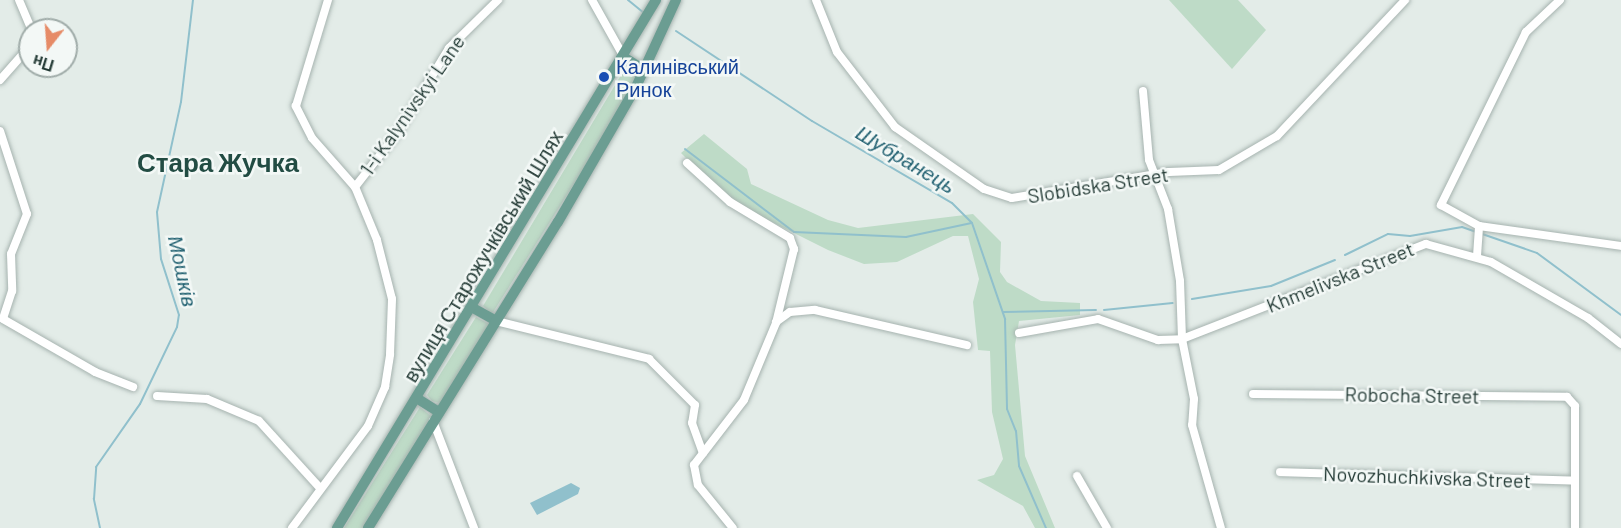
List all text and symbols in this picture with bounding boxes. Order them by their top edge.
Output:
north arrow [18,18,78,78]
street label: 1-i Kalynivskyi Lane [355,30,469,180]
text: Пн [30,52,56,76]
place label: Калинівський Ринок [616,54,739,101]
marker: Калинівський Ринок [597,70,611,84]
water label: Шубранець [852,119,960,199]
street label: вулиця Старожучківський Шлях [398,126,568,386]
district label: Стара Жучка [137,146,299,178]
street label: Slobidska Street [1026,162,1170,208]
water label: Мошків [163,233,203,309]
street label: Khmelivska Street [1263,236,1417,318]
street label: Robocha Street [1344,382,1480,408]
street label: Novozhuchkivska Street [1323,461,1531,493]

